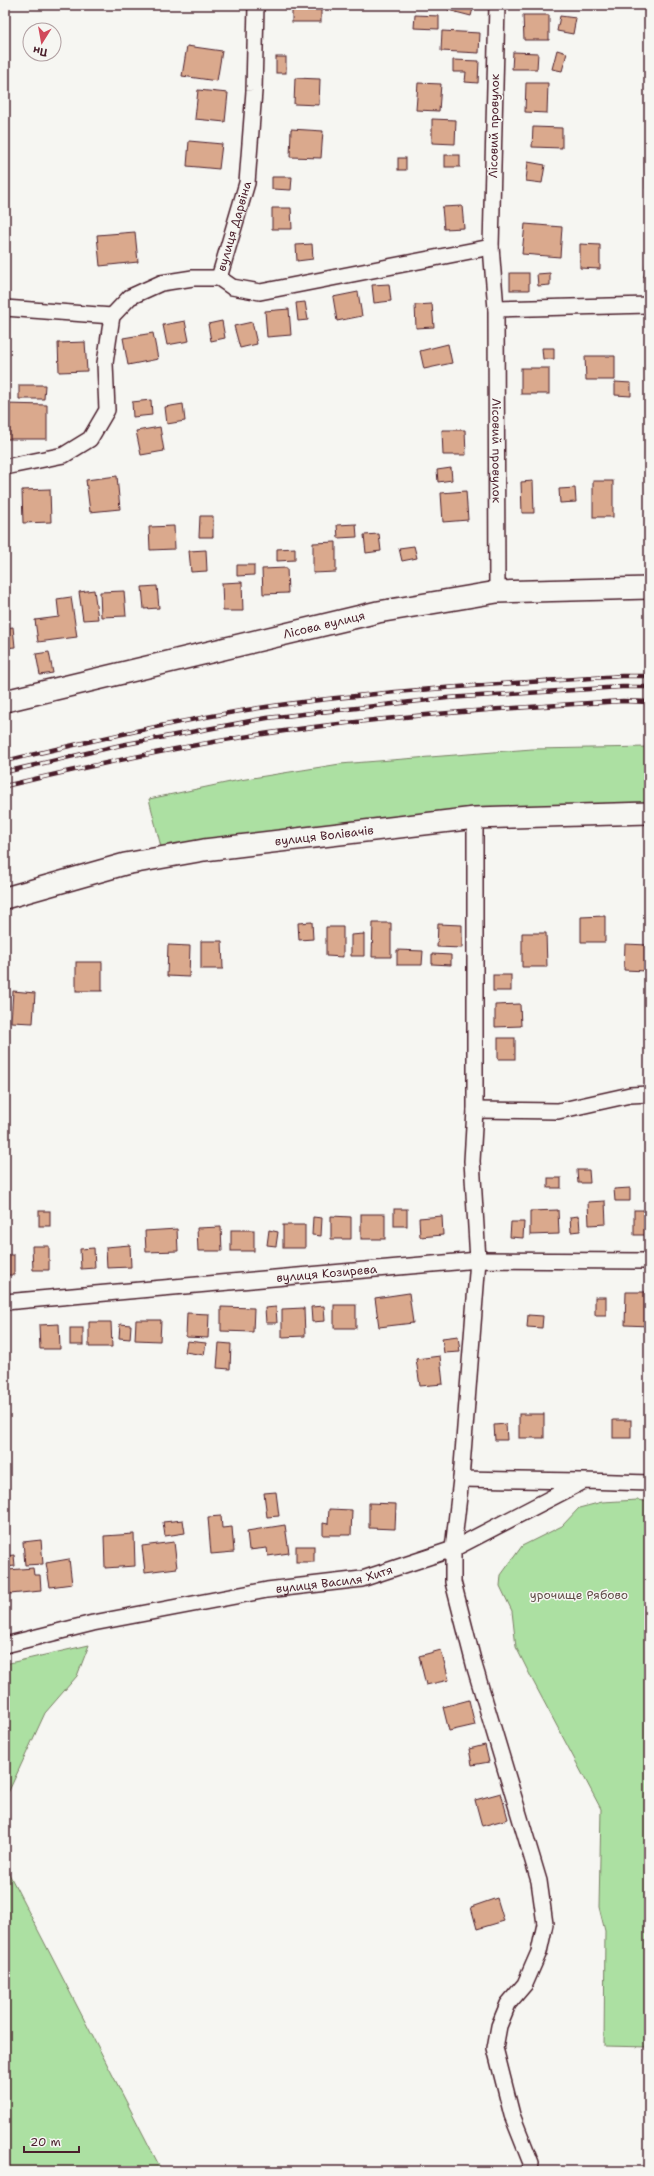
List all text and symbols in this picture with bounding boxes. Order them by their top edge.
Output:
north arrow [22,22,62,62]
text: Пн [32,43,49,60]
street label: Лісовий провулок [485,73,503,178]
street label: вулиця Дарвіна [213,179,255,273]
street label: Лісовий провулок [488,398,505,504]
street label: Лісова вулиця [281,607,367,642]
street label: вулиця Волівачів [274,822,375,850]
street label: вулиця Козирева [276,1261,378,1286]
street label: вулиця Василя Хитя [275,1561,395,1597]
park label: урочище Рябово [530,1587,628,1603]
scale bar [24,2128,79,2154]
text: 20 m [30,2134,61,2150]

